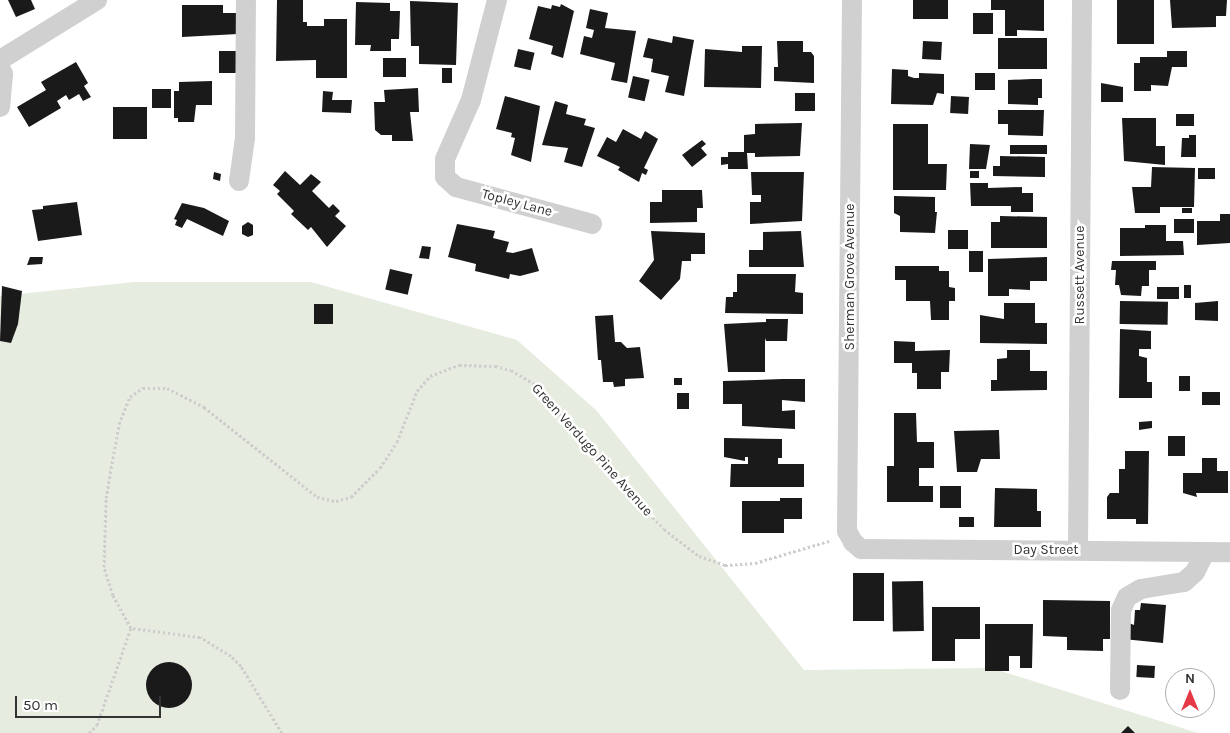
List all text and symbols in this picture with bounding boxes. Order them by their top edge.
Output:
street label: Topley Lane [480,185,554,221]
street label: Sherman Grove Avenue [842,203,858,351]
street label: Russett Avenue [1072,226,1088,324]
street label: Green Verdugo Pine Avenue [528,380,656,520]
street label: Day Street [1013,542,1079,558]
north arrow [1165,668,1215,718]
text: N [1185,670,1195,687]
scale bar [18,686,164,718]
text: 50 m [23,696,58,714]

